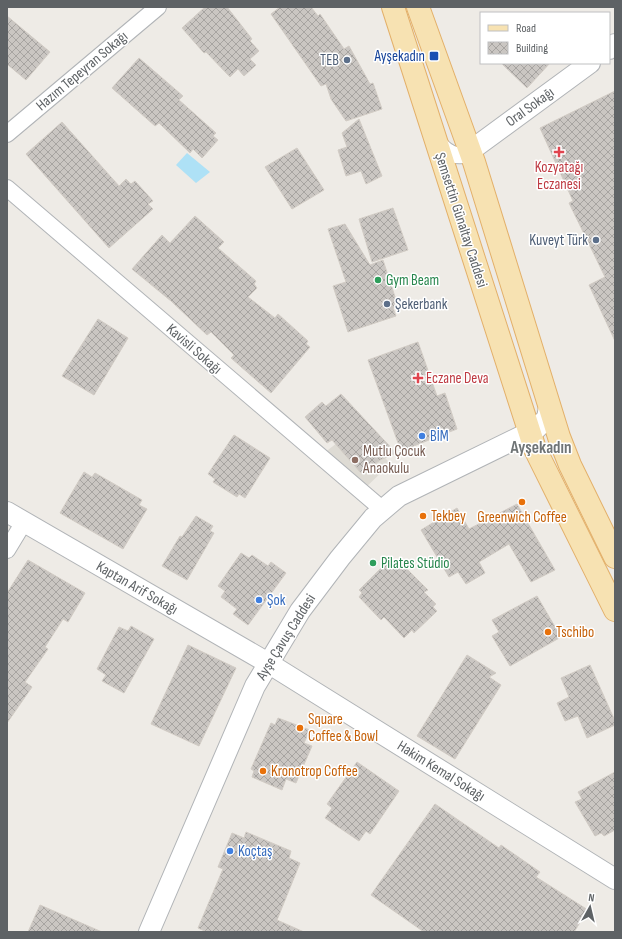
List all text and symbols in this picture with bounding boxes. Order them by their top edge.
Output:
legend [480,12,610,64]
text: Road [516,21,536,36]
street label: Hazım Tepeyran Sokağı [32,27,132,115]
text: Building [516,41,548,56]
place label: Ayşekadın [374,47,425,66]
marker: Ayşekadın [428,50,440,62]
place label: TEB [320,51,339,70]
marker: TEB [342,55,352,65]
street label: Oral Sokağı [502,83,558,131]
marker: Kozyatağı Eczanesi [554,147,564,157]
street label: Şemsettin Günaltay Caddesi [430,150,492,290]
place label: Kozyatağı Eczanesi [535,158,583,194]
place label: Kuveyt Türk [529,231,588,250]
marker: Kuveyt Türk [591,235,601,245]
place label: Gym Beam [386,271,439,290]
marker: Gym Beam [373,275,383,285]
place label: Şekerbank [395,295,448,314]
marker: Şekerbank [382,299,392,309]
street label: Kavisli Sokağı [162,320,226,378]
place label: Eczane Deva [426,369,489,388]
marker: Eczane Deva [413,373,423,383]
place label: BİM [430,427,449,446]
marker: BİM [417,431,427,441]
district label: Ayşekadın [509,438,572,458]
place label: Mutlu Çocuk Anaokulu [362,442,426,478]
marker: Mutlu Çocuk Anaokulu [350,455,360,465]
marker: Greenwich Coffee [517,497,527,507]
place label: Tekbey [431,507,466,526]
place label: Greenwich Coffee [477,508,567,527]
marker: Tekbey [418,511,428,521]
place label: Pilates Stüdio [381,554,449,573]
street label: Kaptan Arif Sokağı [93,557,181,619]
marker: Pilates Stüdio [368,558,378,568]
street label: Ayşe Çavuş Caddesi [251,590,320,684]
place label: Şok [267,591,286,610]
marker: Şok [254,595,264,605]
place label: Tschibo [556,623,594,642]
marker: Tschibo [543,627,553,637]
place label: Square Coffee & Bowl [308,710,378,746]
marker: Square Coffee & Bowl [295,723,305,733]
street label: Hakim Kemal Sokağı [394,736,488,806]
place label: Kronotrop Coffee [271,762,358,781]
marker: Kronotrop Coffee [258,766,268,776]
place label: Koçtaş [238,842,272,861]
marker: Koçtaş [225,846,235,856]
north arrow [570,887,610,927]
text: N [588,891,595,904]

